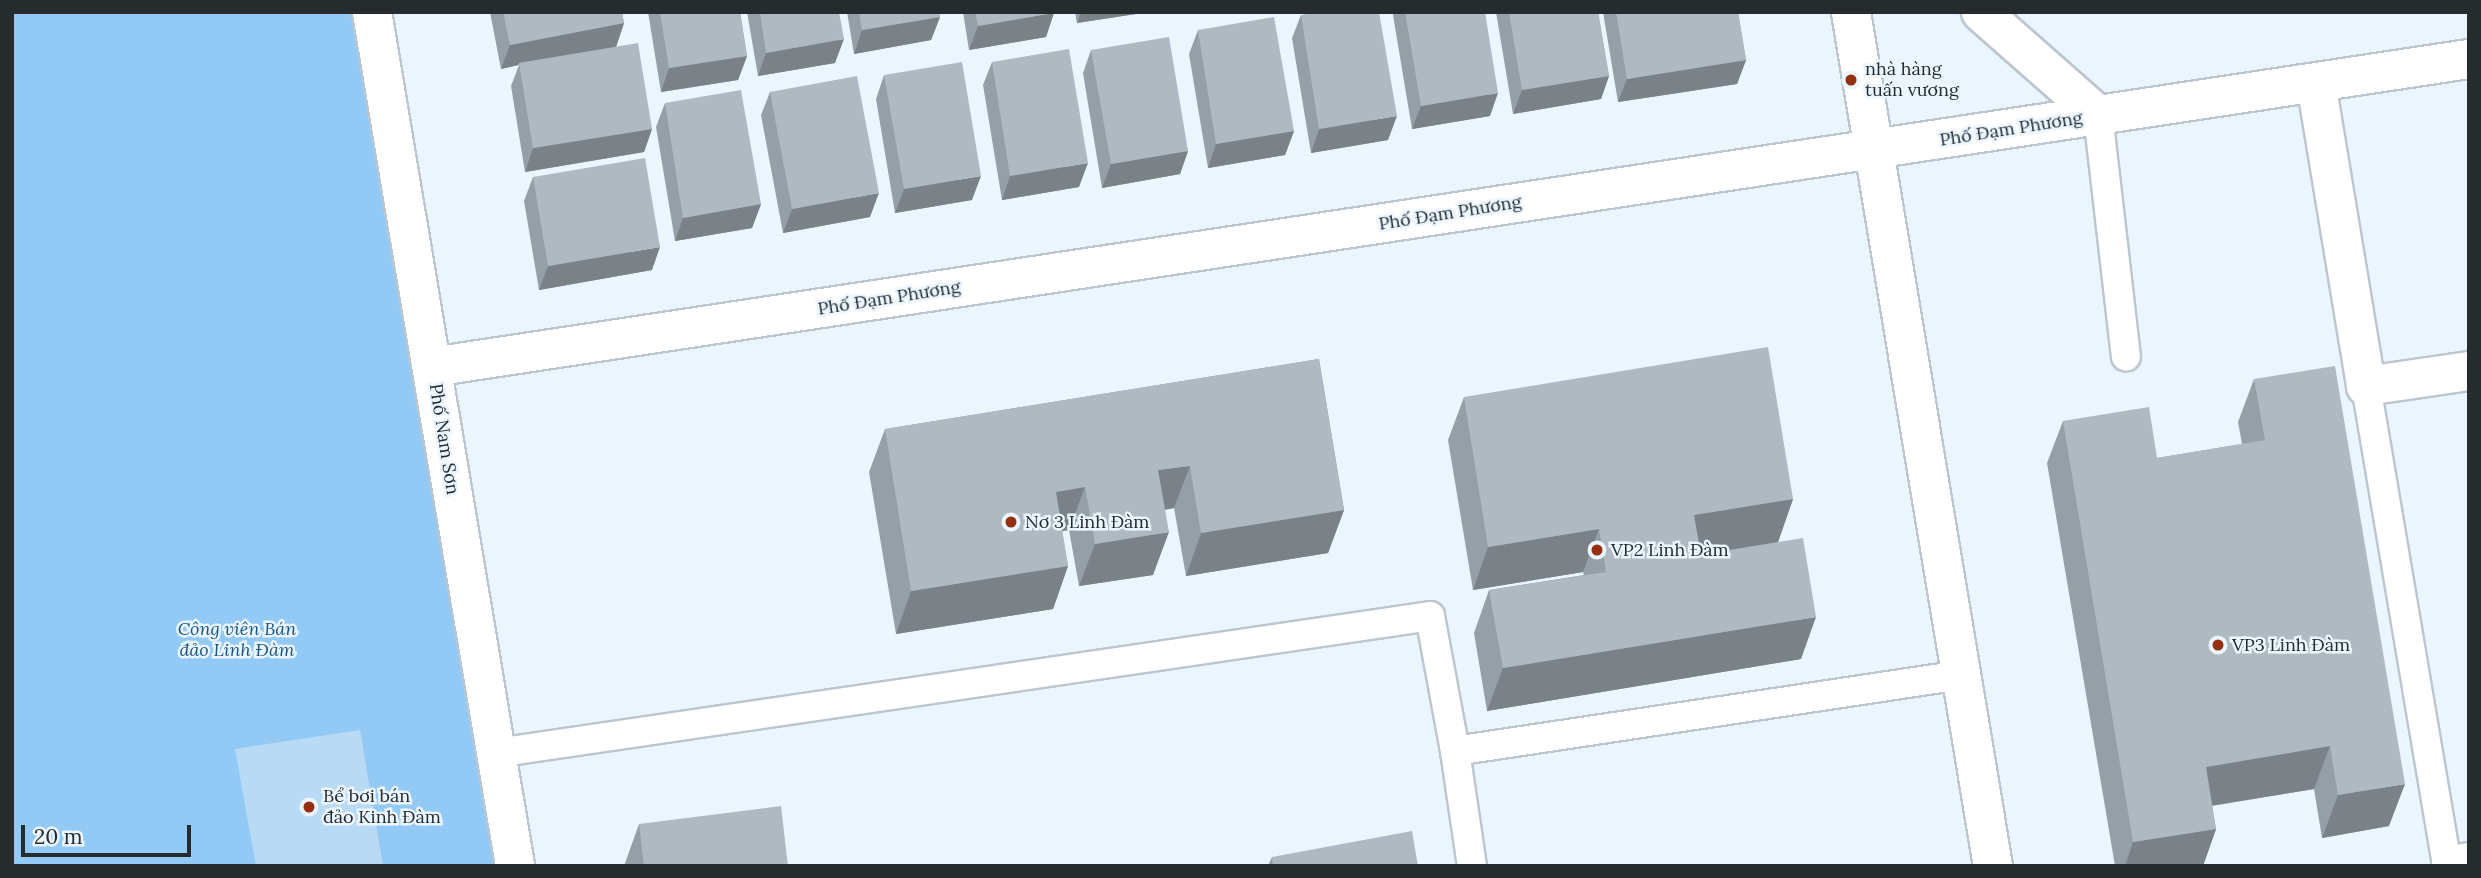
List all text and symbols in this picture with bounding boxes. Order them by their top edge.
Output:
place label: nhà hàng tuấn vương [1865,59,1959,102]
marker: nhà hàng tuấn vương [1843,72,1859,88]
street label: Phố Đạm Phương [1938,107,2084,151]
street label: Phố Đạm Phương [1377,191,1523,235]
street label: Phố Đạm Phương [816,276,962,320]
street label: Phố Nam Sơn [425,382,463,496]
place label: Nơ 3 Linh Đàm [1025,511,1149,533]
marker: Nơ 3 Linh Đàm [1003,514,1019,530]
place label: VP2 Linh Đàm [1611,539,1729,561]
marker: VP2 Linh Đàm [1589,542,1605,558]
park label: Công viên Bán đảo Linh Đàm [178,619,296,662]
place label: VP3 Linh Đàm [2232,634,2350,656]
marker: VP3 Linh Đàm [2210,637,2226,653]
place label: Bể bơi bán đảo Kinh Đàm [323,786,441,828]
marker: Bể bơi bán đảo Kinh Đàm [301,799,317,815]
scale bar [24,812,194,856]
text: 20 m [34,823,83,850]

